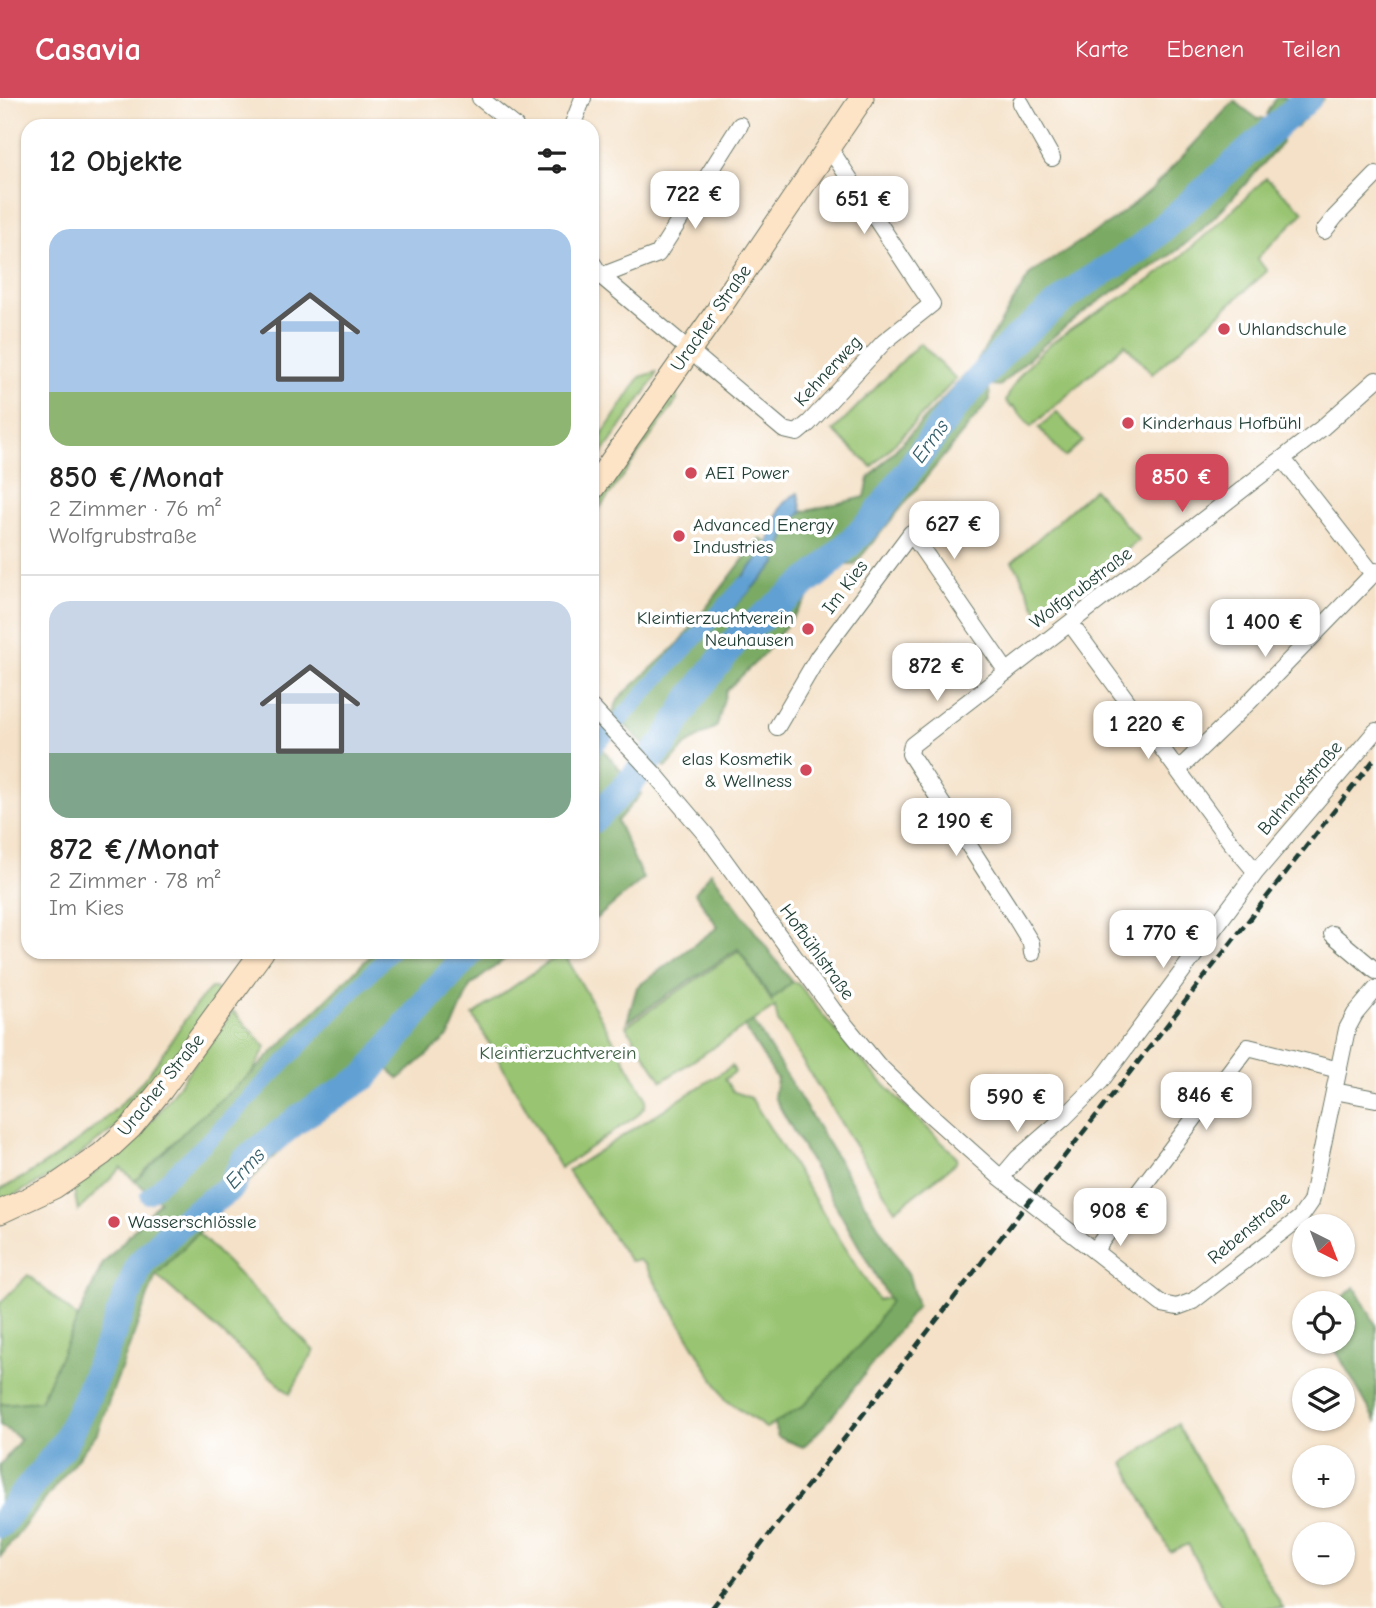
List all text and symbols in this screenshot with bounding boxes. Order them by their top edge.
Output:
text: Casavia [35,30,141,68]
text: Karte [1075,35,1128,63]
text: Ebenen [1166,35,1244,63]
text: Teilen [1282,35,1341,63]
icon: filters [533,142,571,180]
text: 12 Objekte [49,144,182,179]
pin: 722 € [646,172,744,231]
pin: 651 € [815,176,913,236]
text: 722 € [666,180,724,207]
text: 651 € [835,185,893,212]
street label: Uracher Straße [666,260,756,376]
icon: home [247,274,373,400]
place label: Uhlandschule [1238,318,1346,340]
marker: Uhlandschule [1216,321,1232,337]
street label: Kehnerweg [790,331,866,411]
place label: Kinderhaus Hofbühl [1142,412,1302,434]
water label: Erms [906,415,954,467]
marker: Kinderhaus Hofbühl [1120,415,1136,431]
pin: 850 € [1133,454,1231,514]
text: 850 €/Monat [49,460,223,495]
place label: AEI Power [705,462,790,484]
text: 850 € [1151,463,1213,490]
marker: AEI Power [683,465,699,481]
text: 2 Zimmer · 76 m² [49,495,221,522]
pin: 627 € [905,502,1003,561]
text: 627 € [925,510,983,537]
place label: Advanced Energy Industries [693,514,835,558]
text: Wolfgrubstraße [49,522,197,549]
marker: Advanced Energy Industries [671,528,687,544]
street label: Wolfgrubstraße [1026,542,1136,634]
street label: Im Kies [818,556,872,618]
pin: 1 400 € [1200,600,1330,659]
place label: Kleintierzuchtverein Neuhausen [637,607,794,651]
text: 1 400 € [1226,608,1304,635]
marker: Kleintierzuchtverein Neuhausen [800,621,816,637]
pin: 872 € [888,644,986,703]
icon: home [247,646,373,772]
text: 872 € [908,652,966,679]
pin: 1 220 € [1083,702,1213,761]
text: 1 220 € [1109,710,1187,737]
street label: Bahnhofstraße [1253,736,1347,840]
place label: elas Kosmetik & Wellness [682,748,793,792]
marker: elas Kosmetik & Wellness [798,762,814,778]
pin: 2 190 € [891,798,1021,858]
text: 2 190 € [917,807,995,834]
text: 872 €/Monat [49,832,218,867]
text: 2 Zimmer · 78 m² [49,867,220,894]
text: Im Kies [49,894,124,921]
street label: Hofbühlstraße [775,900,859,1004]
pin: 1 770 € [1098,910,1228,970]
text: 1 770 € [1125,919,1201,946]
street label: Uracher Straße [113,1029,209,1141]
park label: Kleintierzuchtverein [479,1042,637,1064]
pin: 846 € [1157,1072,1255,1132]
pin: 590 € [968,1074,1066,1134]
text: 846 € [1177,1081,1235,1108]
text: 590 € [986,1083,1048,1110]
water label: Erms [220,1142,270,1193]
street label: Rebenstraße [1203,1187,1295,1269]
pin: 908 € [1071,1188,1169,1248]
text: 908 € [1090,1197,1151,1224]
place label: Wasserschlössle [128,1211,257,1233]
marker: Wasserschlössle [106,1214,122,1230]
north arrow [1292,1214,1354,1278]
map controls [1292,1214,1355,1585]
button: locate [1292,1291,1355,1354]
button: layers [1292,1368,1355,1431]
button: + [1292,1445,1355,1508]
button: − [1292,1522,1355,1585]

